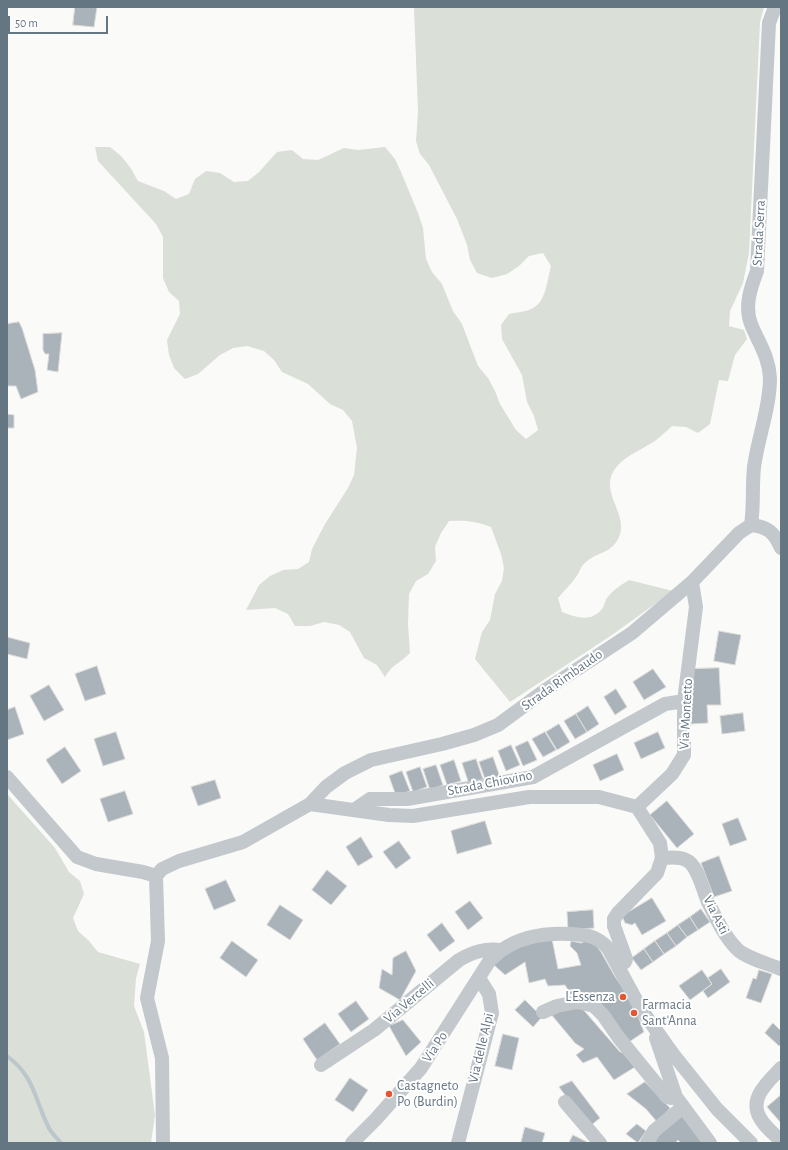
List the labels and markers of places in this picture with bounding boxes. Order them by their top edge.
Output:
place label: L'Essenza [565,989,615,1005]
marker: L'Essenza [618,992,628,1002]
place label: Farmacia Sant'Anna [642,997,697,1030]
marker: Farmacia Sant'Anna [629,1008,639,1018]
place label: Castagneto Po (Burdin) [397,1078,459,1110]
marker: Castagneto Po (Burdin) [384,1089,394,1099]

